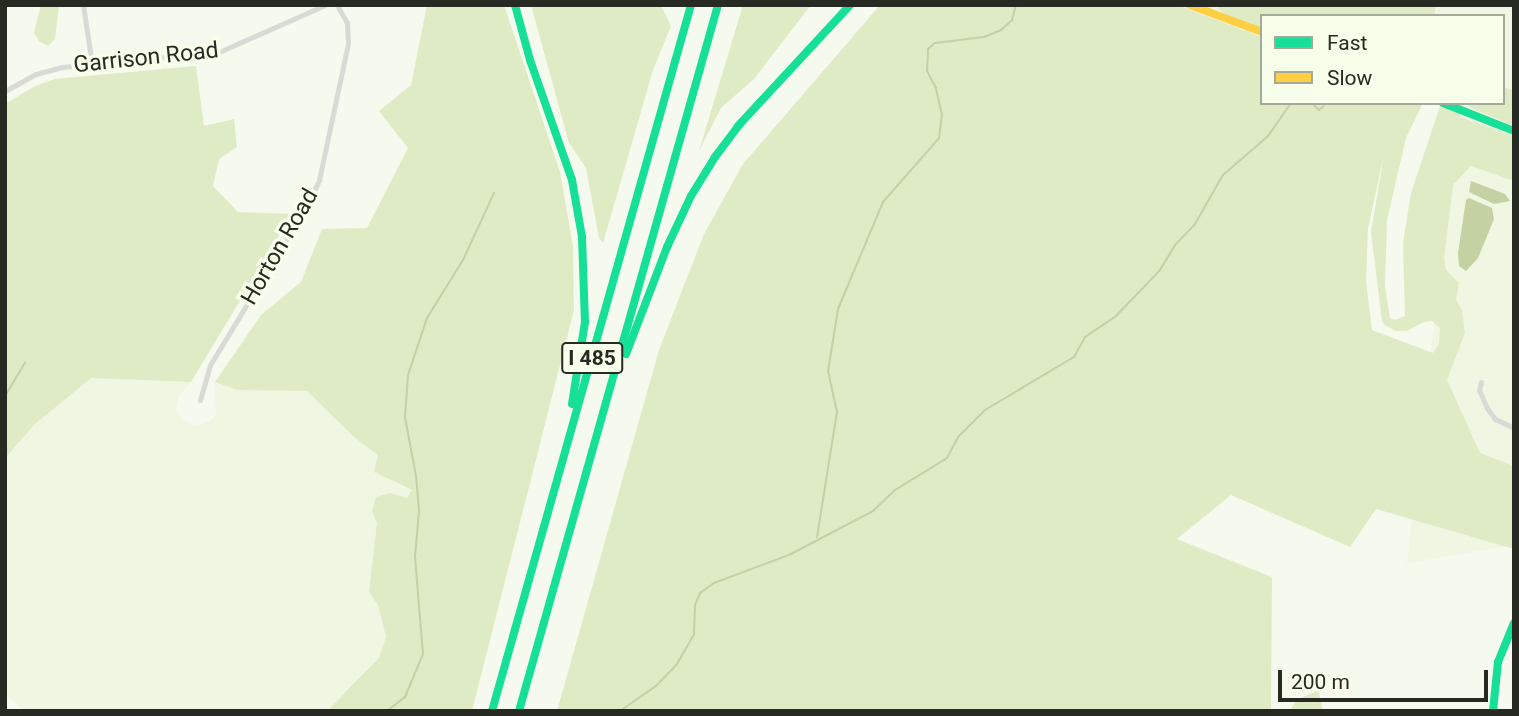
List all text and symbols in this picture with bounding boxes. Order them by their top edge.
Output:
legend [1260,14,1505,105]
text: Fast [1327,31,1367,55]
street label: Garrison Road [72,37,220,79]
text: Slow [1327,66,1372,90]
street label: Horton Road [236,184,324,310]
road number: I 485 [560,340,624,376]
scale bar [1281,656,1491,700]
text: 200 m [1291,670,1350,694]

